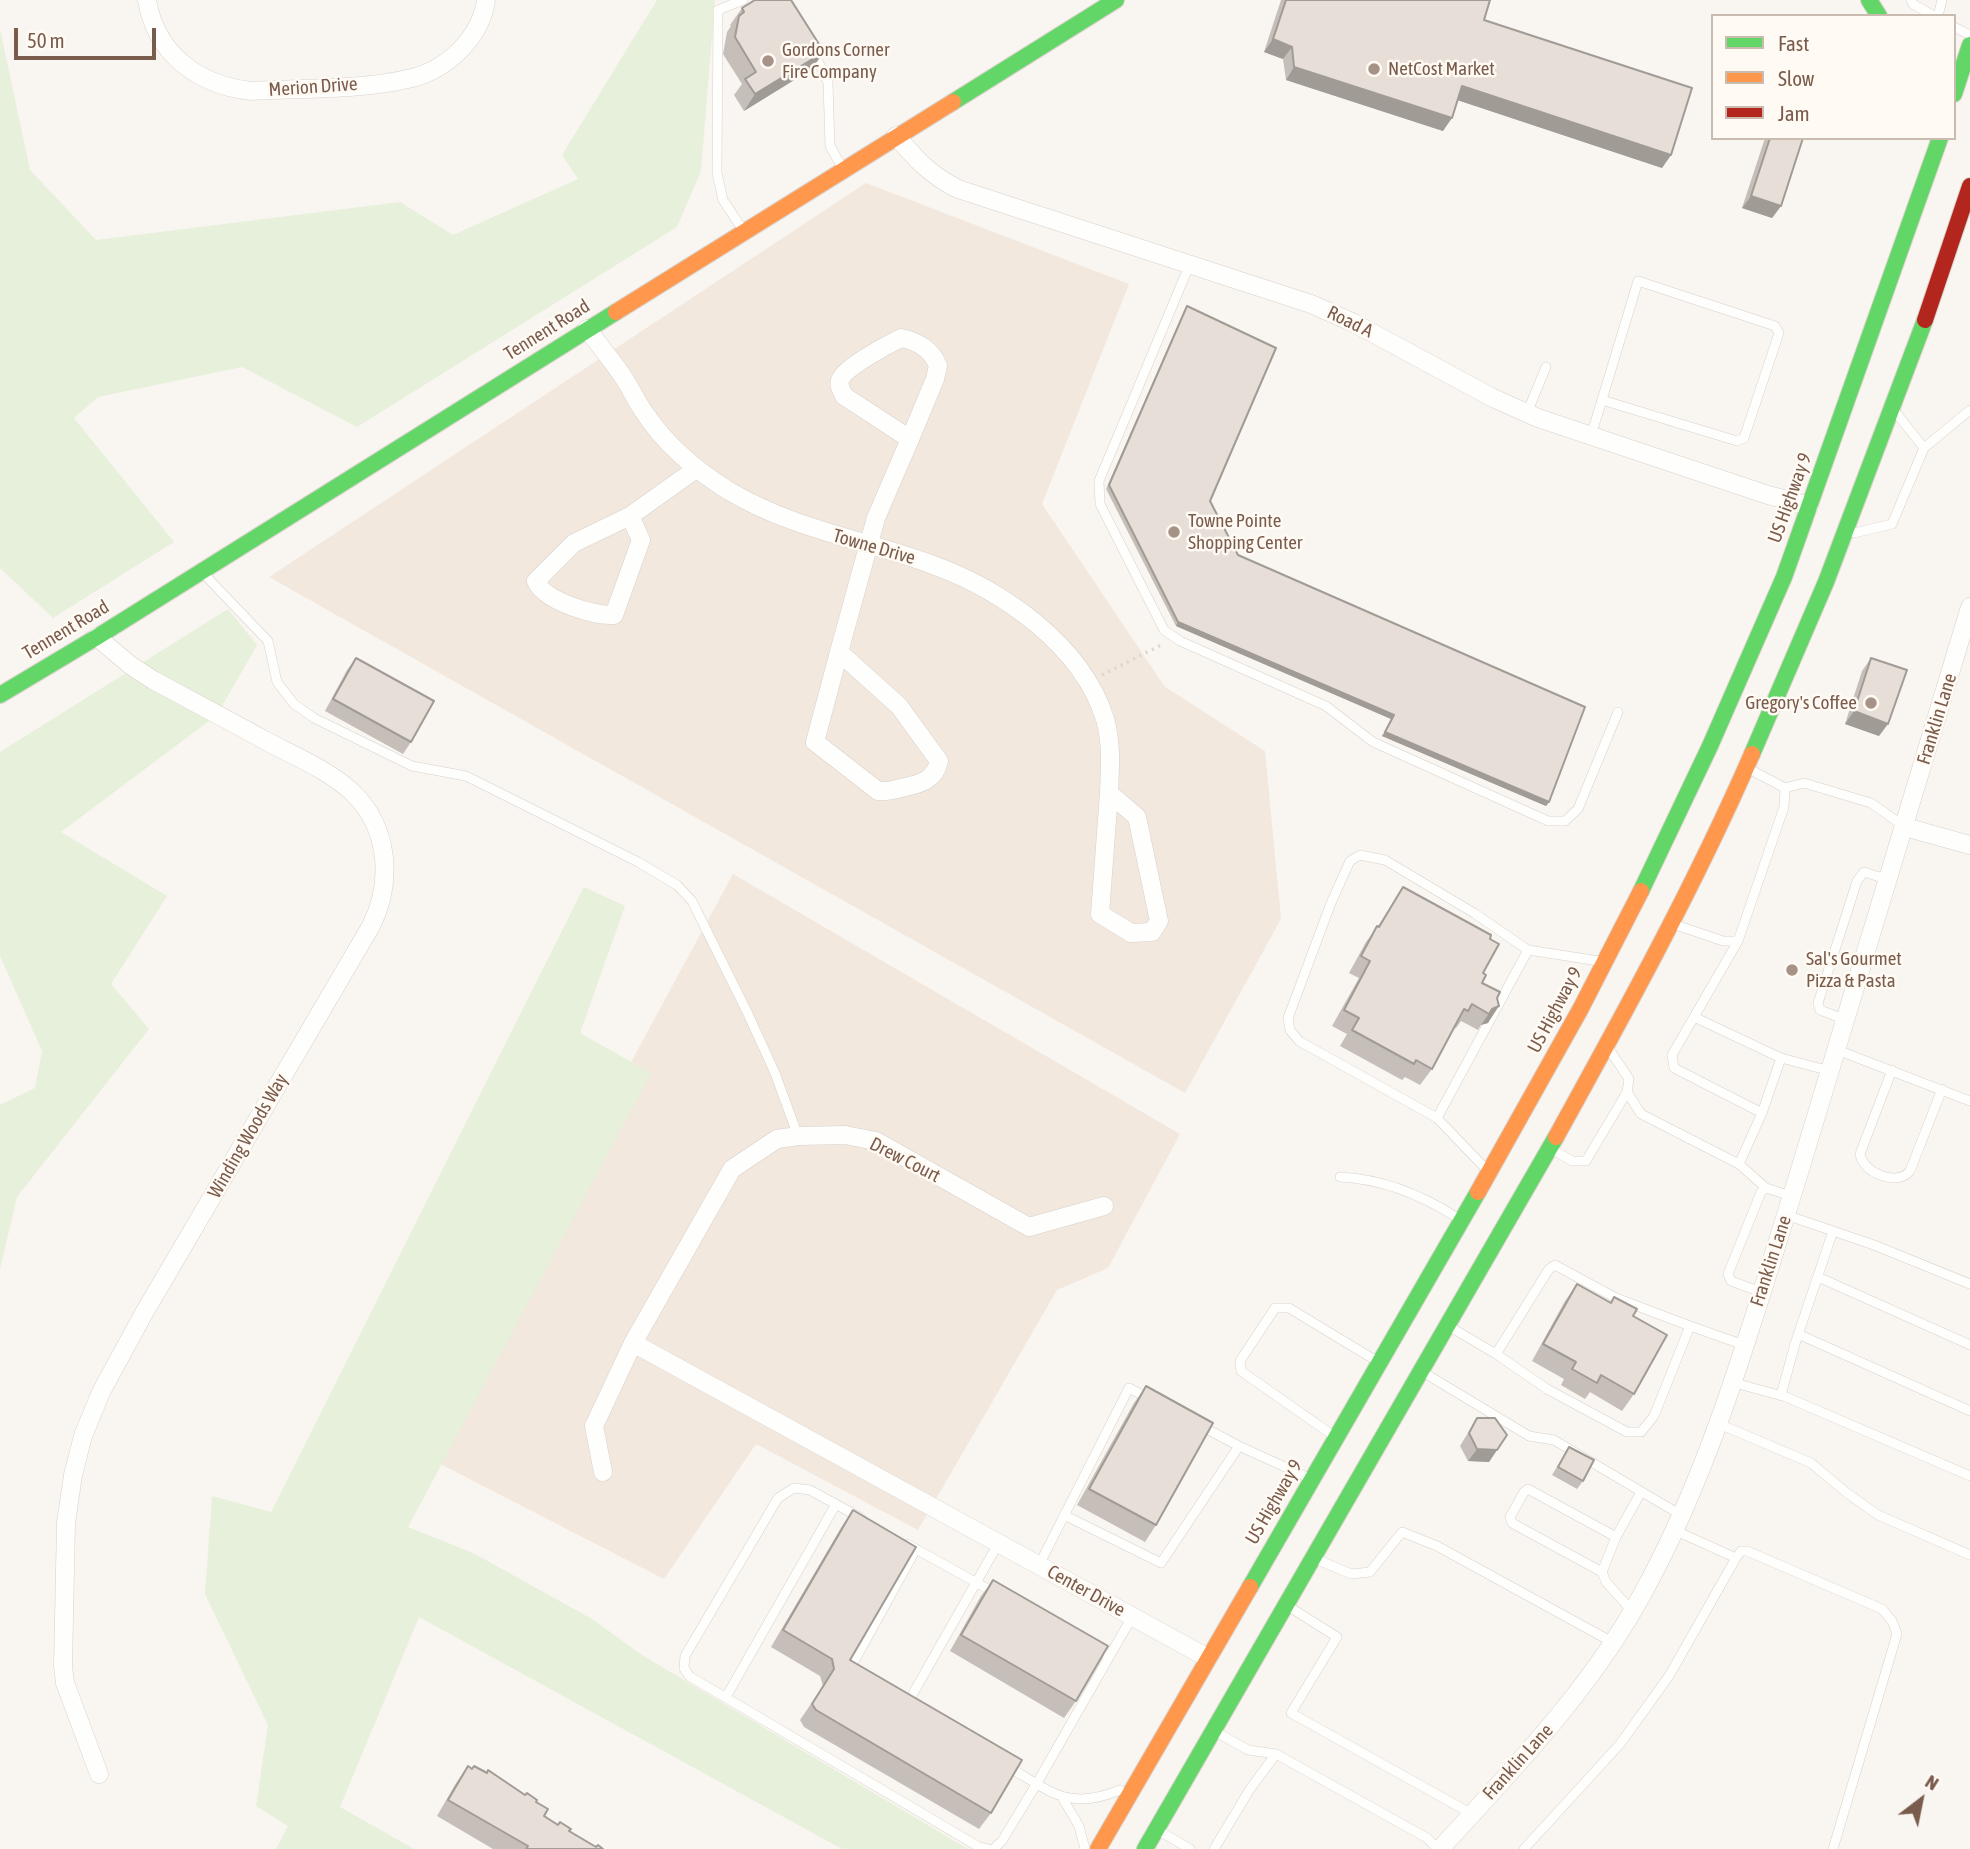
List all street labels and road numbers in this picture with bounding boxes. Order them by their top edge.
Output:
street label: Merion Drive [268,73,358,101]
street label: Tennent Road [500,295,594,365]
street label: Road A [1323,301,1377,343]
street label: US Highway 9 [1763,450,1817,546]
street label: Towne Drive [830,524,918,570]
street label: Tennent Road [19,595,113,665]
street label: Franklin Lane [1912,671,1962,767]
street label: US Highway 9 [1523,963,1587,1057]
street label: Winding Woods Way [203,1070,293,1202]
street label: Drew Court [866,1133,944,1187]
street label: Franklin Lane [1746,1213,1796,1309]
street label: US Highway 9 [1241,1456,1307,1548]
street label: Center Drive [1043,1560,1129,1622]
street label: Franklin Lane [1478,1719,1558,1805]

